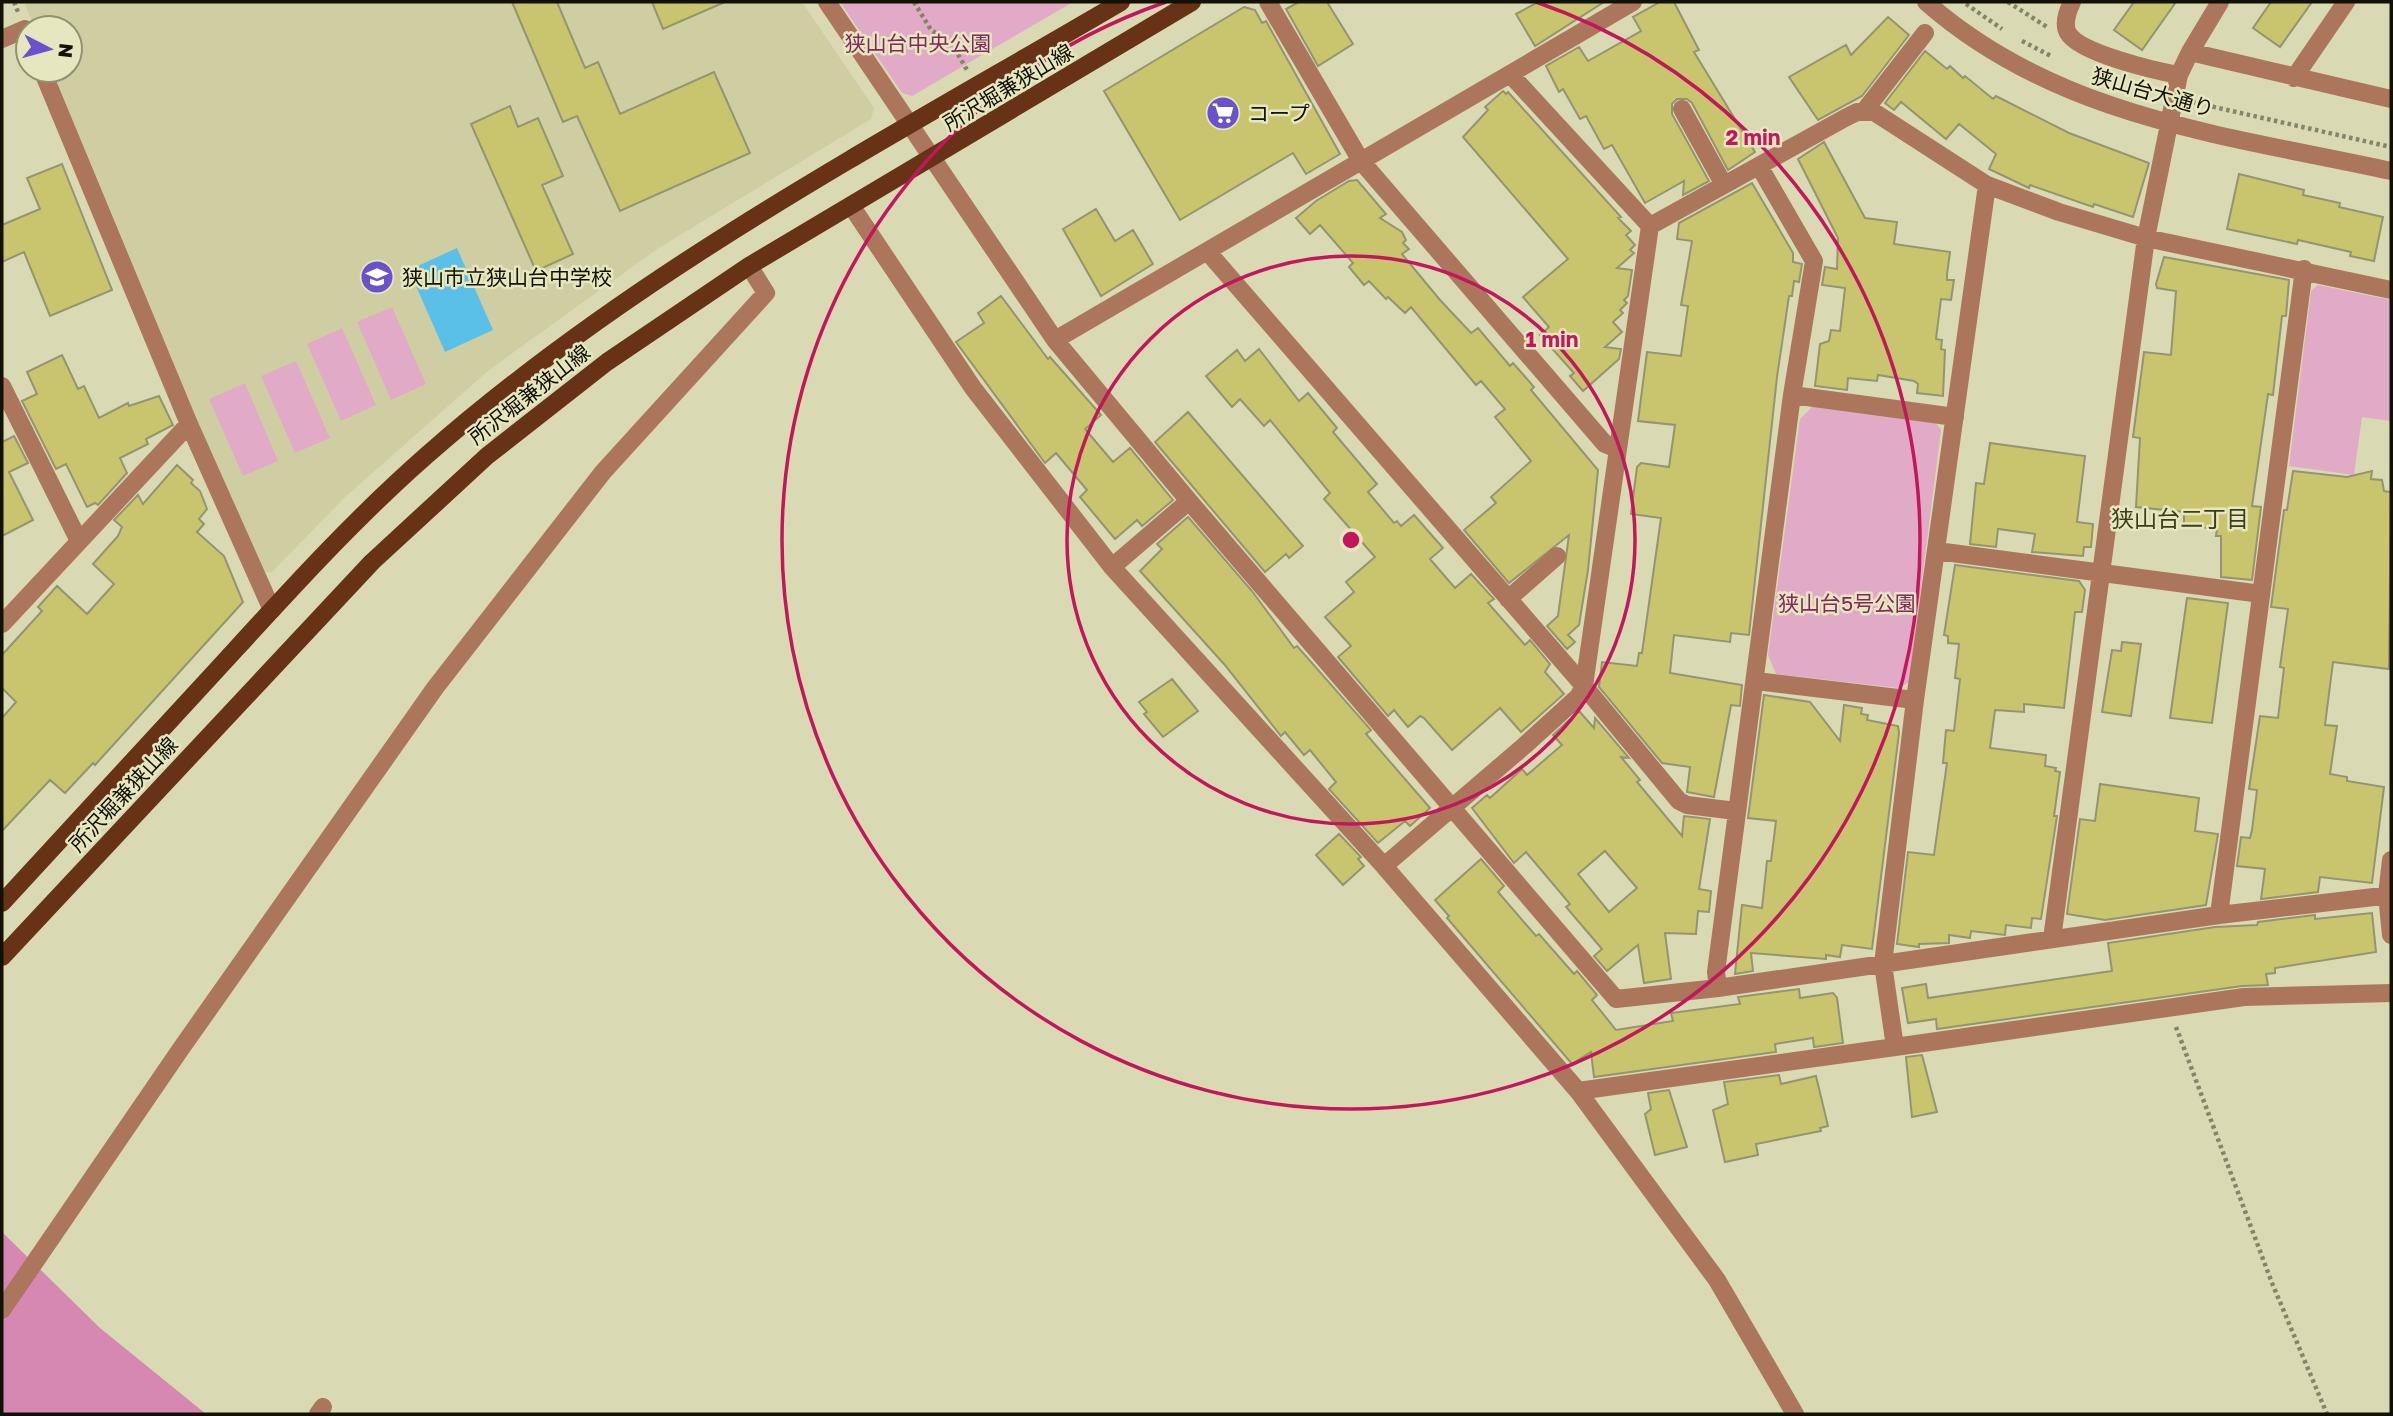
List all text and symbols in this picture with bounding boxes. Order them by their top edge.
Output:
north arrow [14,14,84,84]
park label: 狭山台中央公園 [845,30,992,56]
street label: 所沢堀兼狭山線 [938,38,1078,136]
text: N [54,42,79,59]
street label: 狭山台大通り [2089,62,2217,122]
supermarket icon: コープ [1204,94,1242,132]
place label: コープ [1248,100,1310,126]
text: 2 min [1726,124,1780,150]
school or university icon: 狭山市立狭山台中学校 [358,258,396,296]
place label: 狭山市立狭山台中学校 [402,264,612,290]
text: 1 min [1526,326,1578,352]
street label: 所沢堀兼狭山線 [463,339,595,449]
district label: 狭山台二丁目 [2111,504,2249,532]
centre of rings [1339,528,1363,552]
park label: 狭山台5号公園 [1778,590,1916,616]
street label: 所沢堀兼狭山線 [63,731,183,857]

